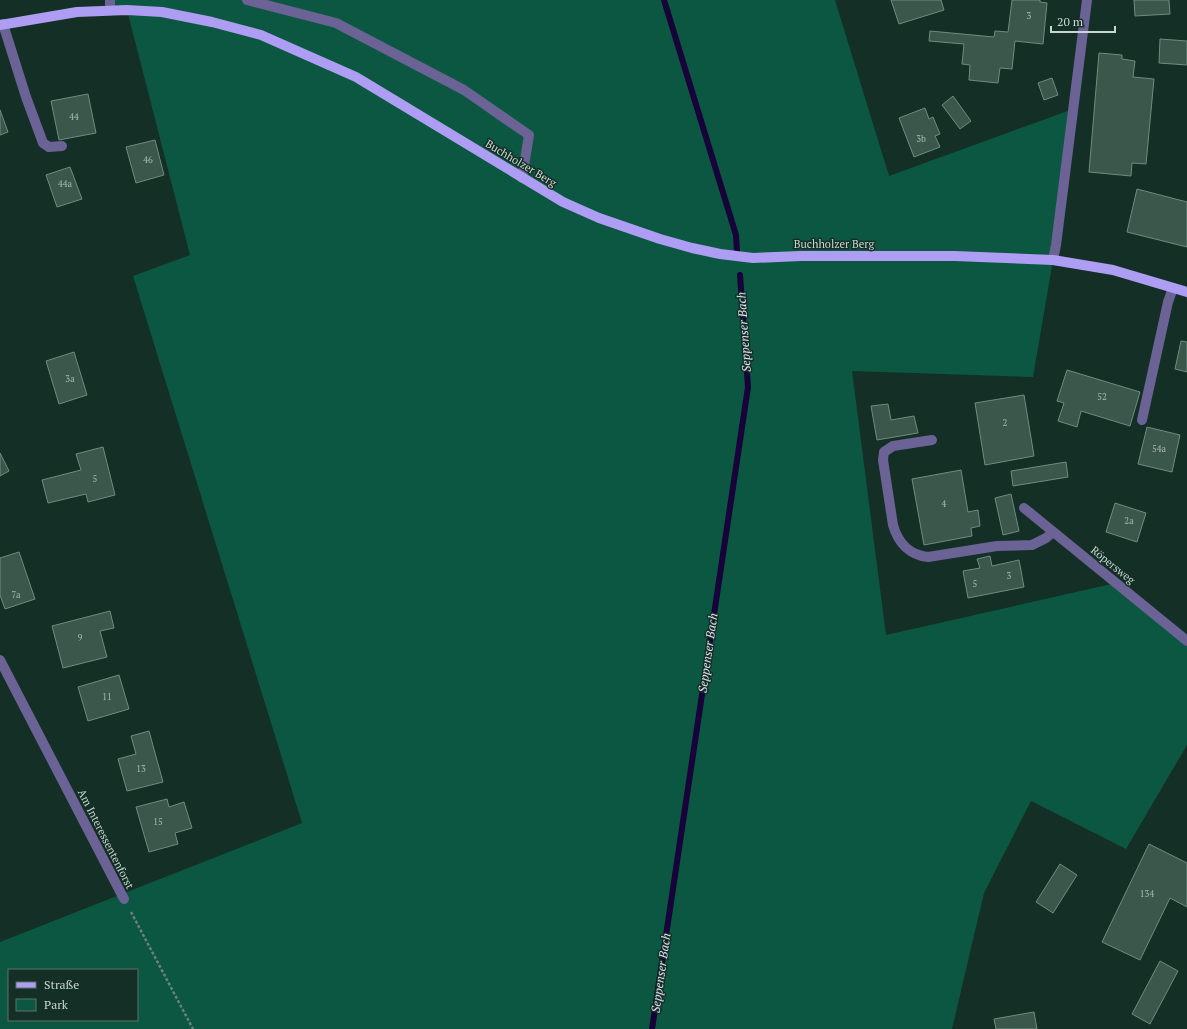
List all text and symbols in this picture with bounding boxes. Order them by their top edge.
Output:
scale bar [1051,8,1115,34]
house number: 3 [1027,10,1032,22]
text: 20 m [1057,14,1084,29]
house number: 44 [69,111,79,123]
house number: 3b [916,133,926,145]
street label: Buchholzer Berg [483,136,559,190]
house number: 46 [143,154,153,166]
house number: 44a [58,178,73,190]
street label: Buchholzer Berg [794,237,874,251]
water label: Seppenser Bach [733,292,754,373]
house number: 3a [65,373,75,385]
house number: 52 [1097,391,1107,403]
house number: 2 [1003,417,1008,429]
house number: 54a [1152,443,1167,455]
house number: 5 [93,473,98,485]
house number: 4 [942,498,947,510]
house number: 2a [1124,515,1134,527]
street label: Röpersweg [1088,543,1138,587]
house number: 3 [1007,570,1012,582]
house number: 5 [973,578,978,590]
house number: 7a [12,589,21,601]
water label: Seppenser Bach [694,612,721,694]
house number: 9 [78,632,83,644]
house number: 11 [102,691,112,703]
house number: 13 [136,763,146,775]
street label: Am Interessentenforst [75,787,137,891]
house number: 15 [153,816,163,828]
house number: 134 [1140,888,1154,900]
water label: Seppenser Bach [647,932,674,1014]
legend [8,969,138,1021]
text: Straße [44,977,79,992]
text: Park [44,997,69,1012]

